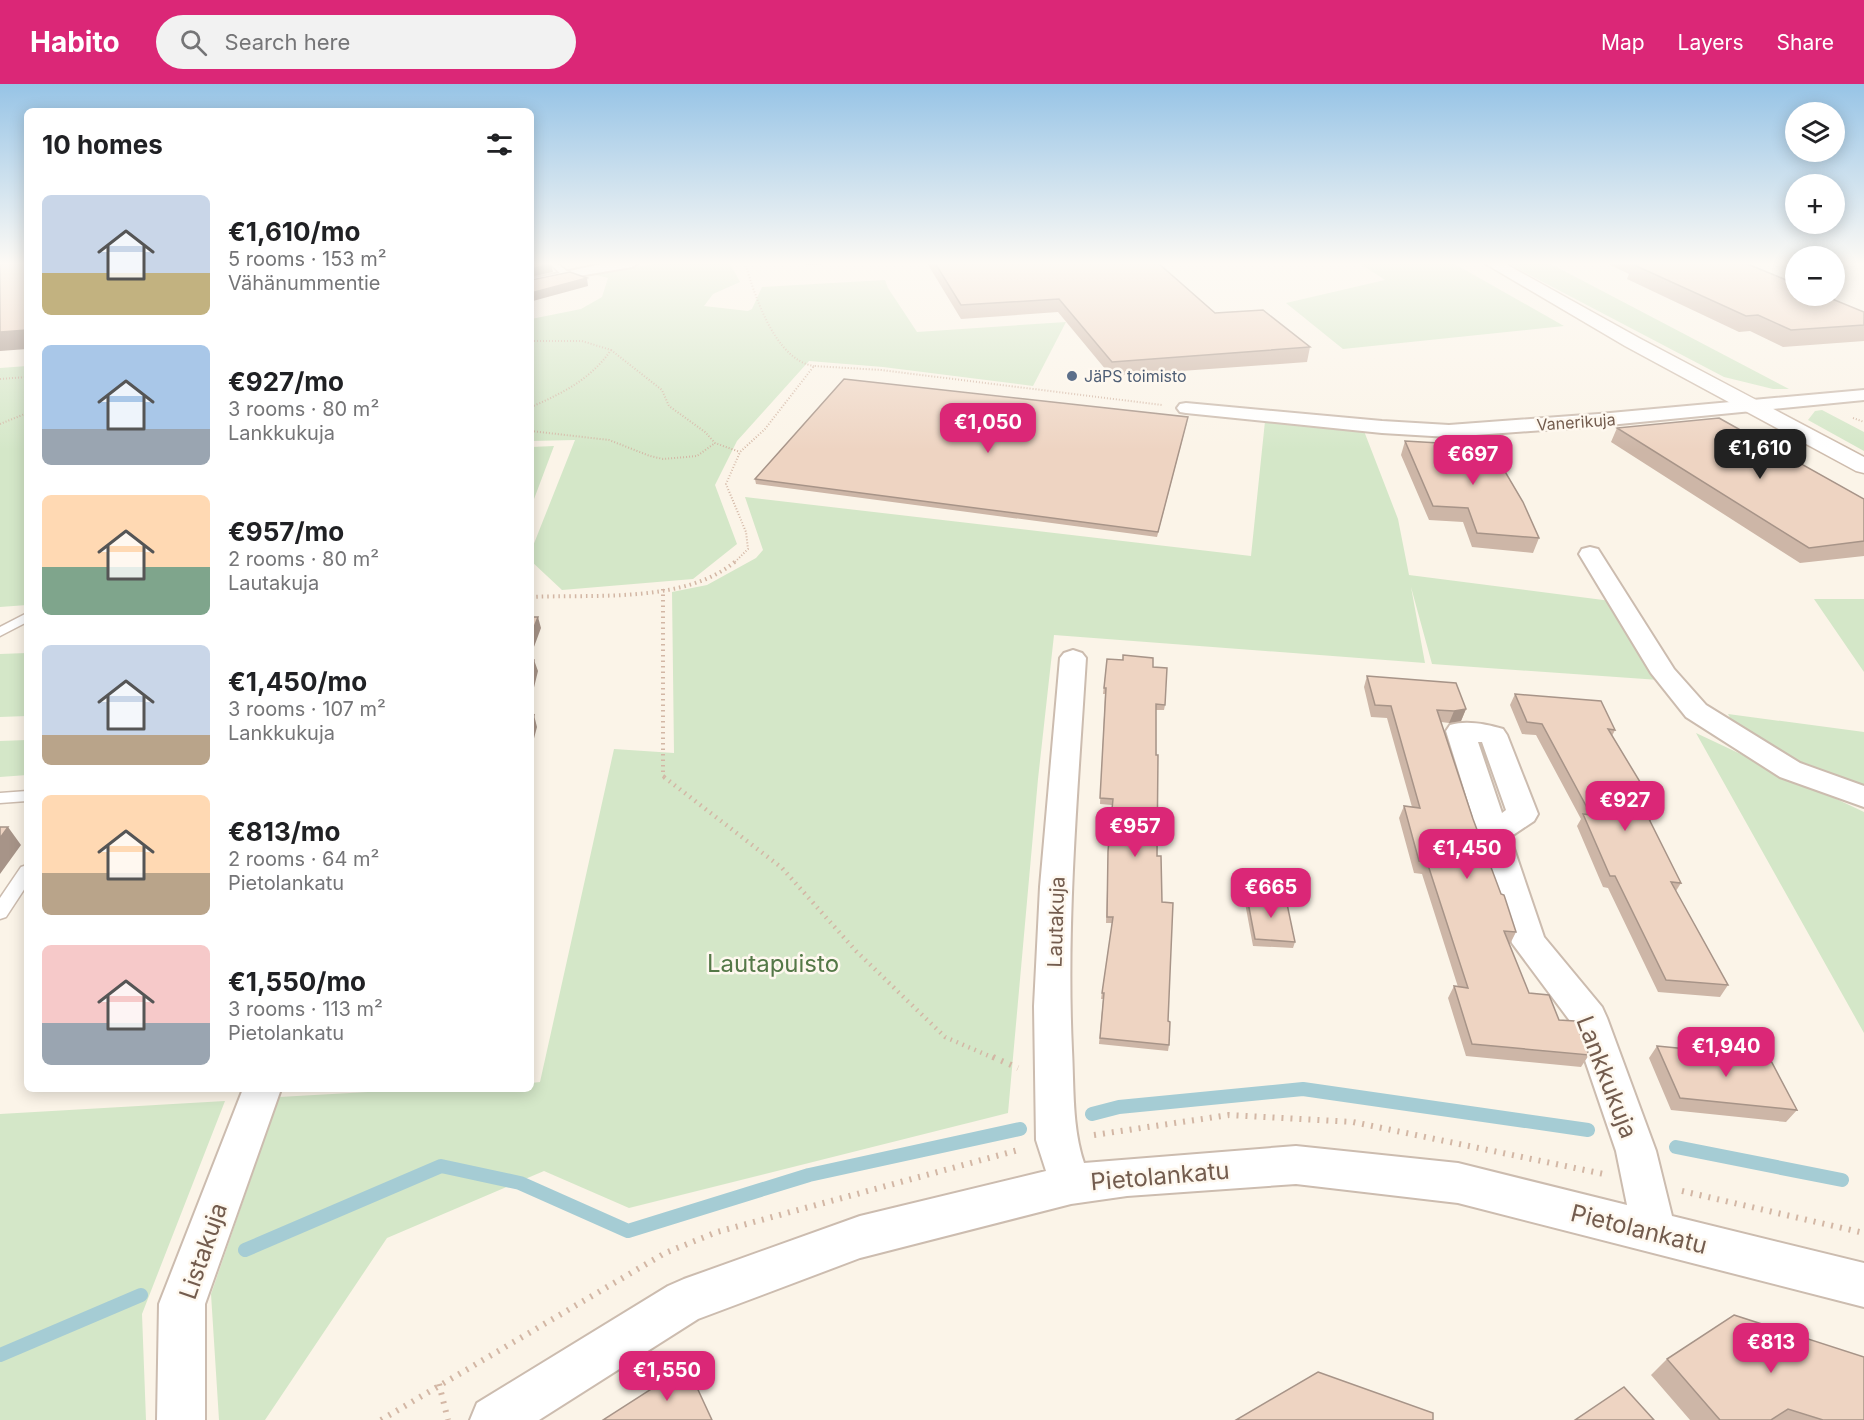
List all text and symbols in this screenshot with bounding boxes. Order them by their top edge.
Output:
search box [156,15,576,69]
text: Habito [30,25,120,59]
icon: search [177,26,210,59]
text: Search here [225,29,350,55]
text: Map [1601,30,1645,55]
text: Layers [1678,30,1744,55]
text: Share [1777,30,1834,55]
map controls [1785,102,1845,306]
button: layers [1785,102,1845,162]
icon: filters [483,128,516,161]
text: 10 homes [42,129,163,160]
button: + [1785,174,1845,234]
text: €1,610/mo [228,216,360,247]
icon: home [90,219,162,291]
button: − [1785,246,1845,306]
text: 5 rooms · 153 m² [228,247,387,271]
text: Vähänummentie [228,271,381,295]
text: €927/mo [228,366,344,397]
place label: JäPS toimisto [1084,366,1187,386]
icon: home [90,369,162,441]
marker: JäPS toimisto [1065,369,1079,383]
text: 3 rooms · 80 m² [228,397,379,421]
pin: €1,050 [939,403,1037,454]
street label: Vanerikuja [1536,409,1616,435]
text: €1,050 [954,410,1022,434]
text: Lankkukuja [228,421,335,445]
pin: €1,610 [1711,429,1809,480]
pin: €697 [1437,435,1509,486]
text: €1,610 [1728,436,1792,460]
text: €697 [1448,442,1498,466]
text: €957/mo [228,516,344,547]
icon: home [90,519,162,591]
text: 2 rooms · 80 m² [228,547,379,571]
text: Lautakuja [228,571,319,595]
text: €1,450/mo [228,666,367,697]
icon: home [90,669,162,741]
text: 3 rooms · 107 m² [228,697,386,721]
text: Lankkukuja [228,721,335,745]
pin: €927 [1589,781,1661,832]
text: €927 [1600,788,1650,812]
pin: €957 [1099,807,1171,858]
text: €957 [1109,814,1161,838]
text: €813/mo [228,816,340,847]
icon: home [90,819,162,891]
pin: €1,450 [1418,829,1516,880]
text: €1,450 [1433,836,1501,860]
text: 2 rooms · 64 m² [228,847,379,871]
pin: €665 [1235,868,1307,919]
text: Pietolankatu [228,871,344,895]
text: €665 [1245,875,1297,899]
street label: Lautakuja [1042,876,1070,968]
park label: Lautapuisto [707,949,839,978]
text: €1,550/mo [228,966,366,997]
icon: home [90,969,162,1041]
text: 3 rooms · 113 m² [228,997,383,1021]
street label: Lankkukuja [1570,1012,1644,1142]
text: Pietolankatu [228,1021,344,1045]
pin: €1,940 [1677,1027,1775,1078]
text: €1,940 [1692,1034,1760,1058]
street label: Pietolankatu [1089,1155,1231,1197]
street label: Pietolankatu [1568,1198,1710,1260]
street label: Listakuja [173,1199,233,1303]
pin: €813 [1735,1323,1807,1374]
text: €813 [1747,1330,1795,1354]
pin: €1,550 [618,1351,716,1402]
text: €1,550 [633,1358,701,1382]

